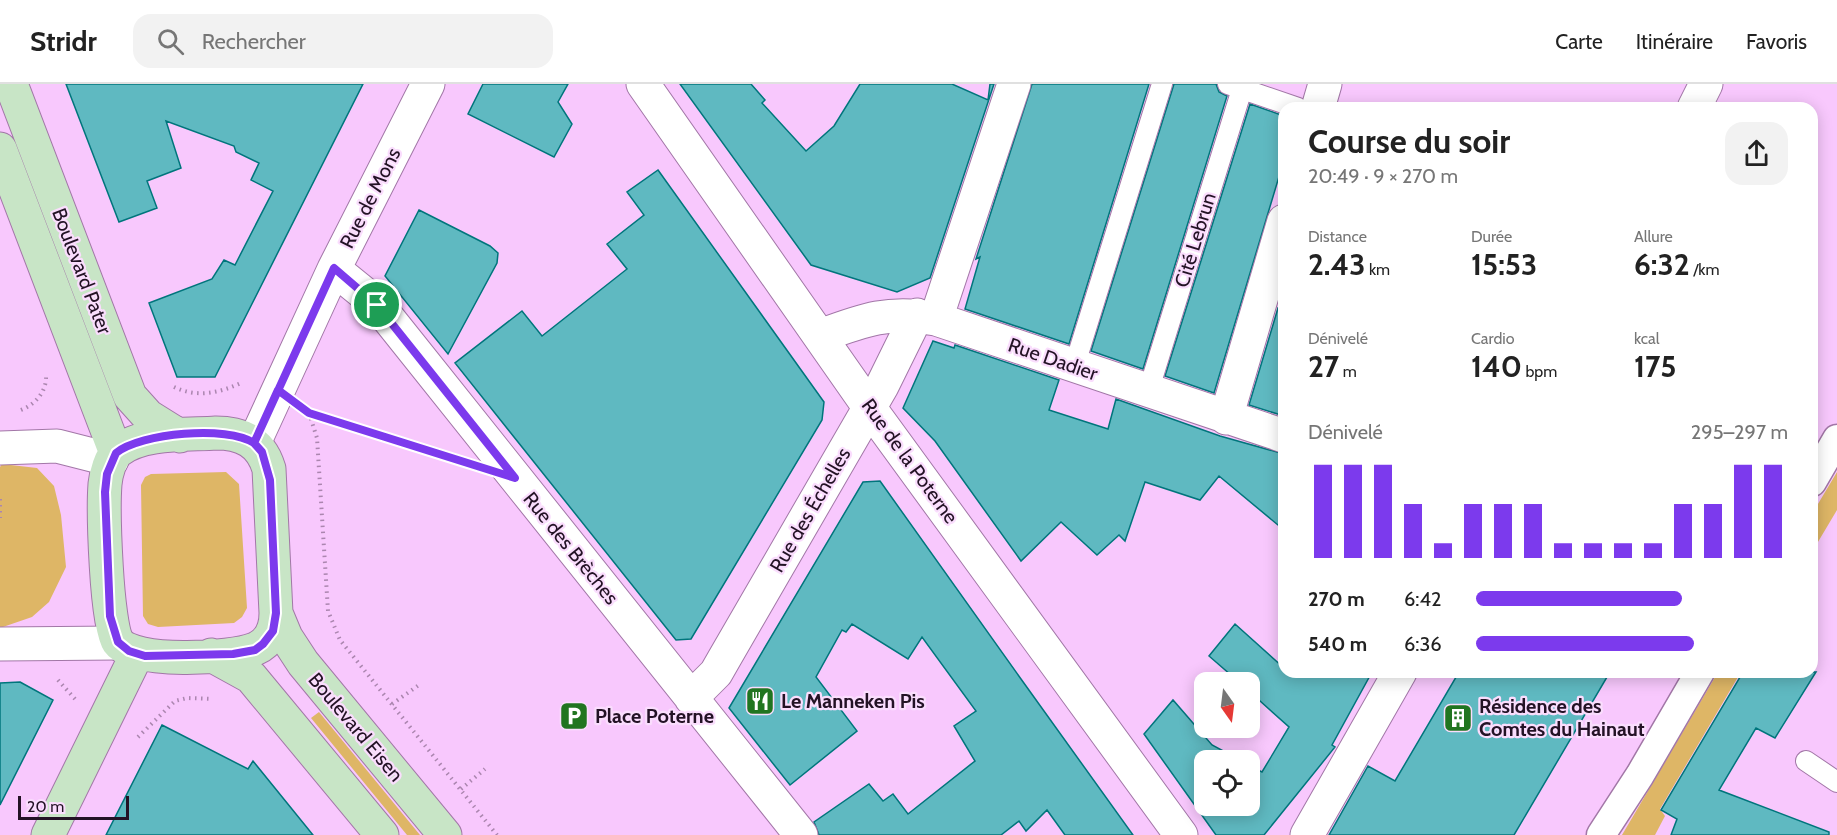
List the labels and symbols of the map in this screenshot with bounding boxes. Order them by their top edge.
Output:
street label: Rue de Mons [334,144,406,252]
street label: Cité Lebrun [1169,190,1221,290]
street label: Boulevard Pater [47,205,117,338]
pin [351,279,402,330]
street label: Rue Dadier [1005,333,1101,386]
street label: Rue de la Poterne [857,394,963,528]
street label: Rue des Échelles [765,443,855,577]
street label: Rue des Brèches [518,487,624,609]
street label: Boulevard Eisen [304,668,408,786]
north arrow [1194,672,1260,738]
restaurant icon: Le Manneken Pis [744,685,776,717]
place label: Le Manneken Pis [781,689,925,713]
place label: Résidence des Comtes du Hainaut [1479,694,1645,741]
parking icon: Place Poterne [558,700,590,732]
building icon: Résidence des Comtes du Hainaut [1442,702,1474,734]
place label: Place Poterne [595,704,714,728]
scale bar [18,793,129,820]

